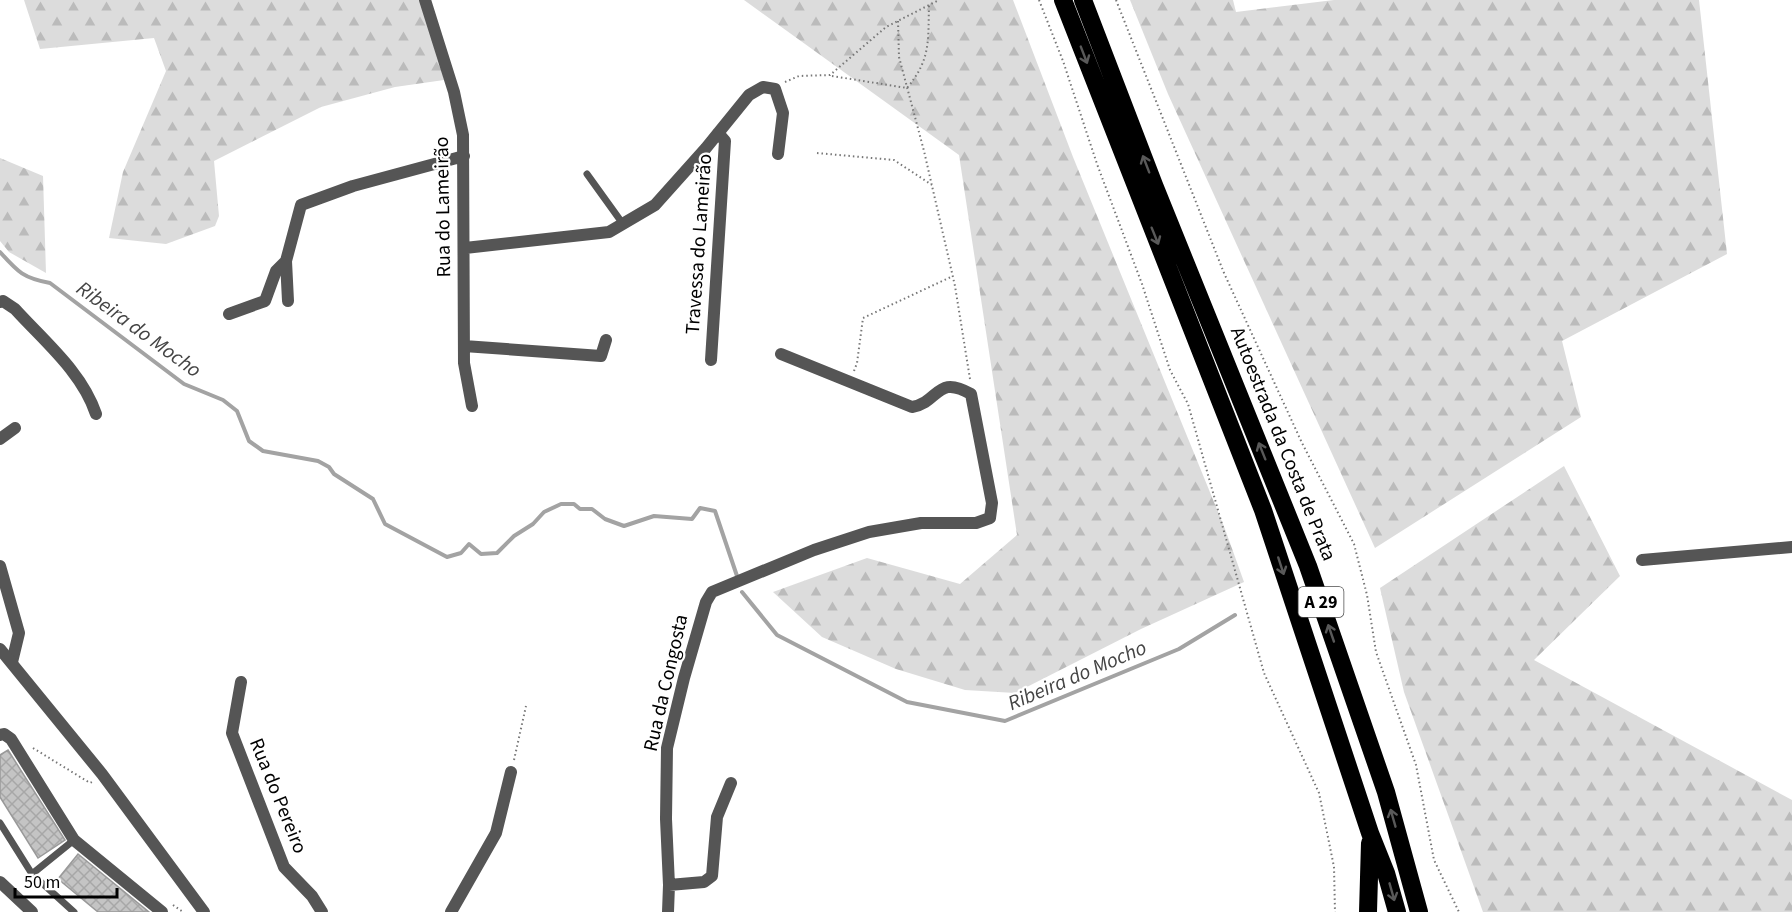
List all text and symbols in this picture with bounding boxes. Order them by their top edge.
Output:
one-way arrow [1079,45,1090,63]
street label: Rua do Lameirão [428,136,458,278]
street label: Travessa do Lameirão [679,153,719,335]
one-way arrow [1140,155,1151,174]
one-way arrow [1150,226,1161,245]
water label: Ribeira do Mocho [70,273,208,385]
street label: Autoestrada da Costa de Prata [1223,323,1343,565]
one-way arrow [1256,442,1267,461]
one-way arrow [1277,556,1288,575]
road number: A 29 [1298,587,1344,617]
street label: Rua da Congosta [637,612,695,754]
one-way arrow [1325,624,1336,643]
water label: Ribeira do Mocho [1003,632,1151,718]
street label: Rua do Pereiro [242,734,314,858]
one-way arrow [1387,809,1398,828]
scale bar [15,861,117,899]
text: 50 m [24,870,60,895]
one-way arrow [1386,882,1398,901]

